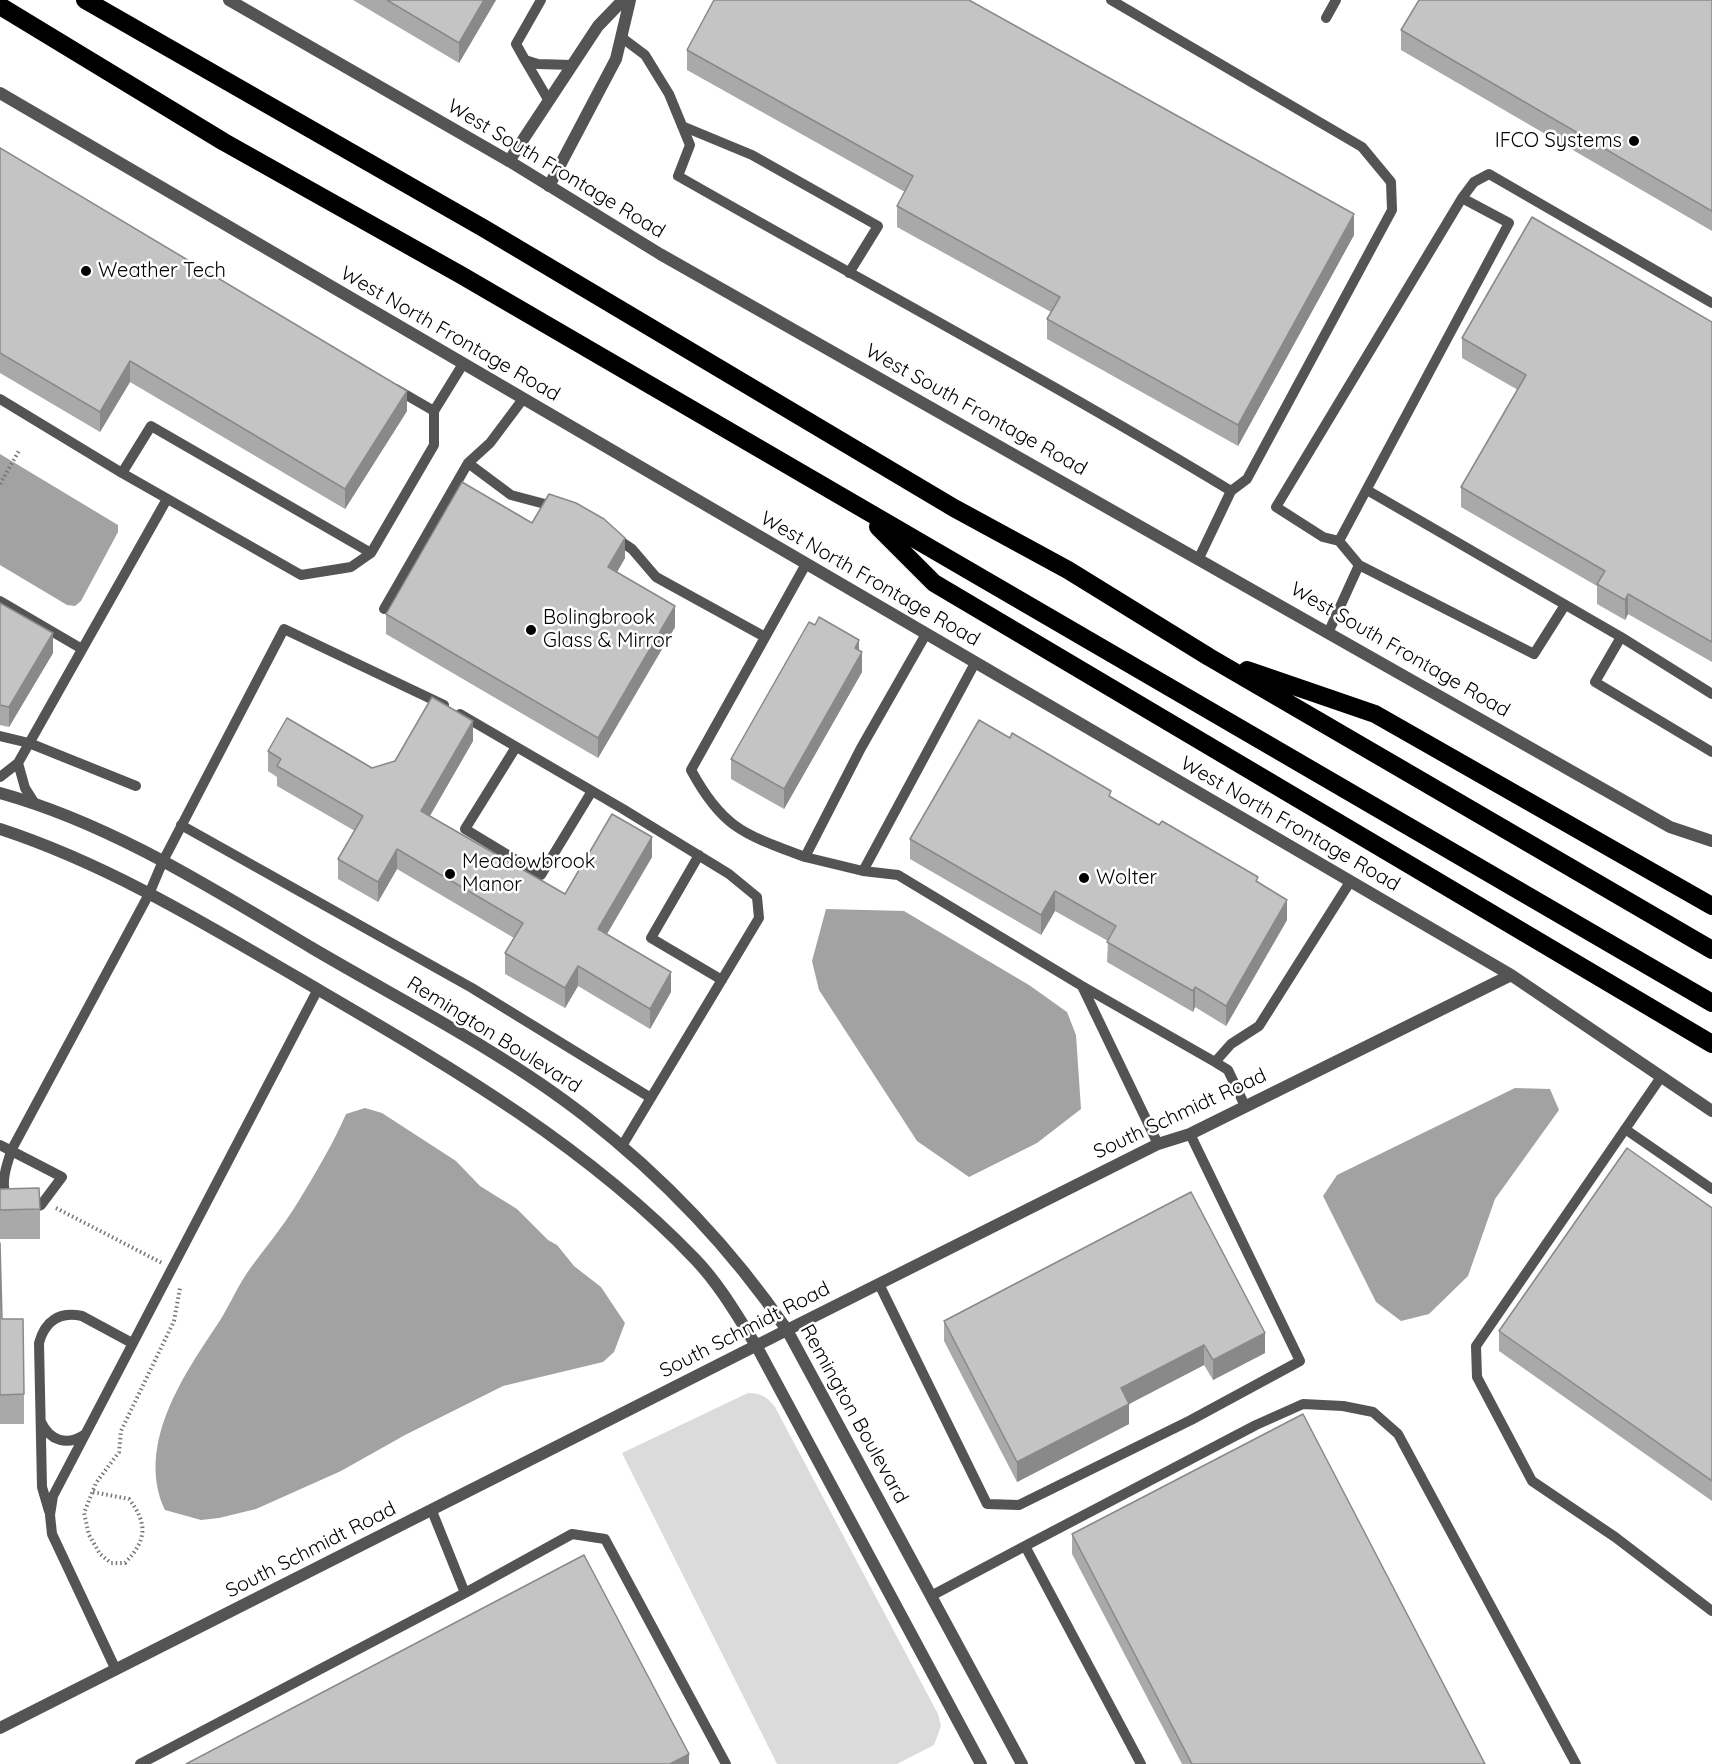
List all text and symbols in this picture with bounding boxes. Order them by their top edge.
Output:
street label: West South Frontage Road [443,94,669,244]
place label: IFCO Systems [1495,129,1622,153]
marker: IFCO Systems [1627,134,1641,148]
place label: Weather Tech [98,259,226,283]
street label: West North Frontage Road [336,261,564,407]
marker: Weather Tech [79,264,93,278]
street label: West South Frontage Road [861,339,1091,481]
street label: West North Frontage Road [756,506,984,652]
street label: West South Frontage Road [1286,577,1514,723]
place label: Bolingbrook Glass & Mirror [543,606,672,653]
marker: Bolingbrook Glass & Mirror [524,623,538,637]
street label: West North Frontage Road [1176,751,1404,897]
place label: Meadowbrook Manor [462,850,596,897]
place label: Wolter [1096,866,1157,890]
marker: Meadowbrook Manor [443,867,457,881]
marker: Wolter [1077,871,1091,885]
street label: Remington Boulevard [402,972,586,1098]
street label: South Schmidt Road [1090,1063,1270,1165]
street label: South Schmidt Road [656,1277,834,1383]
street label: Remington Boulevard [795,1320,913,1508]
street label: South Schmidt Road [222,1497,400,1603]

